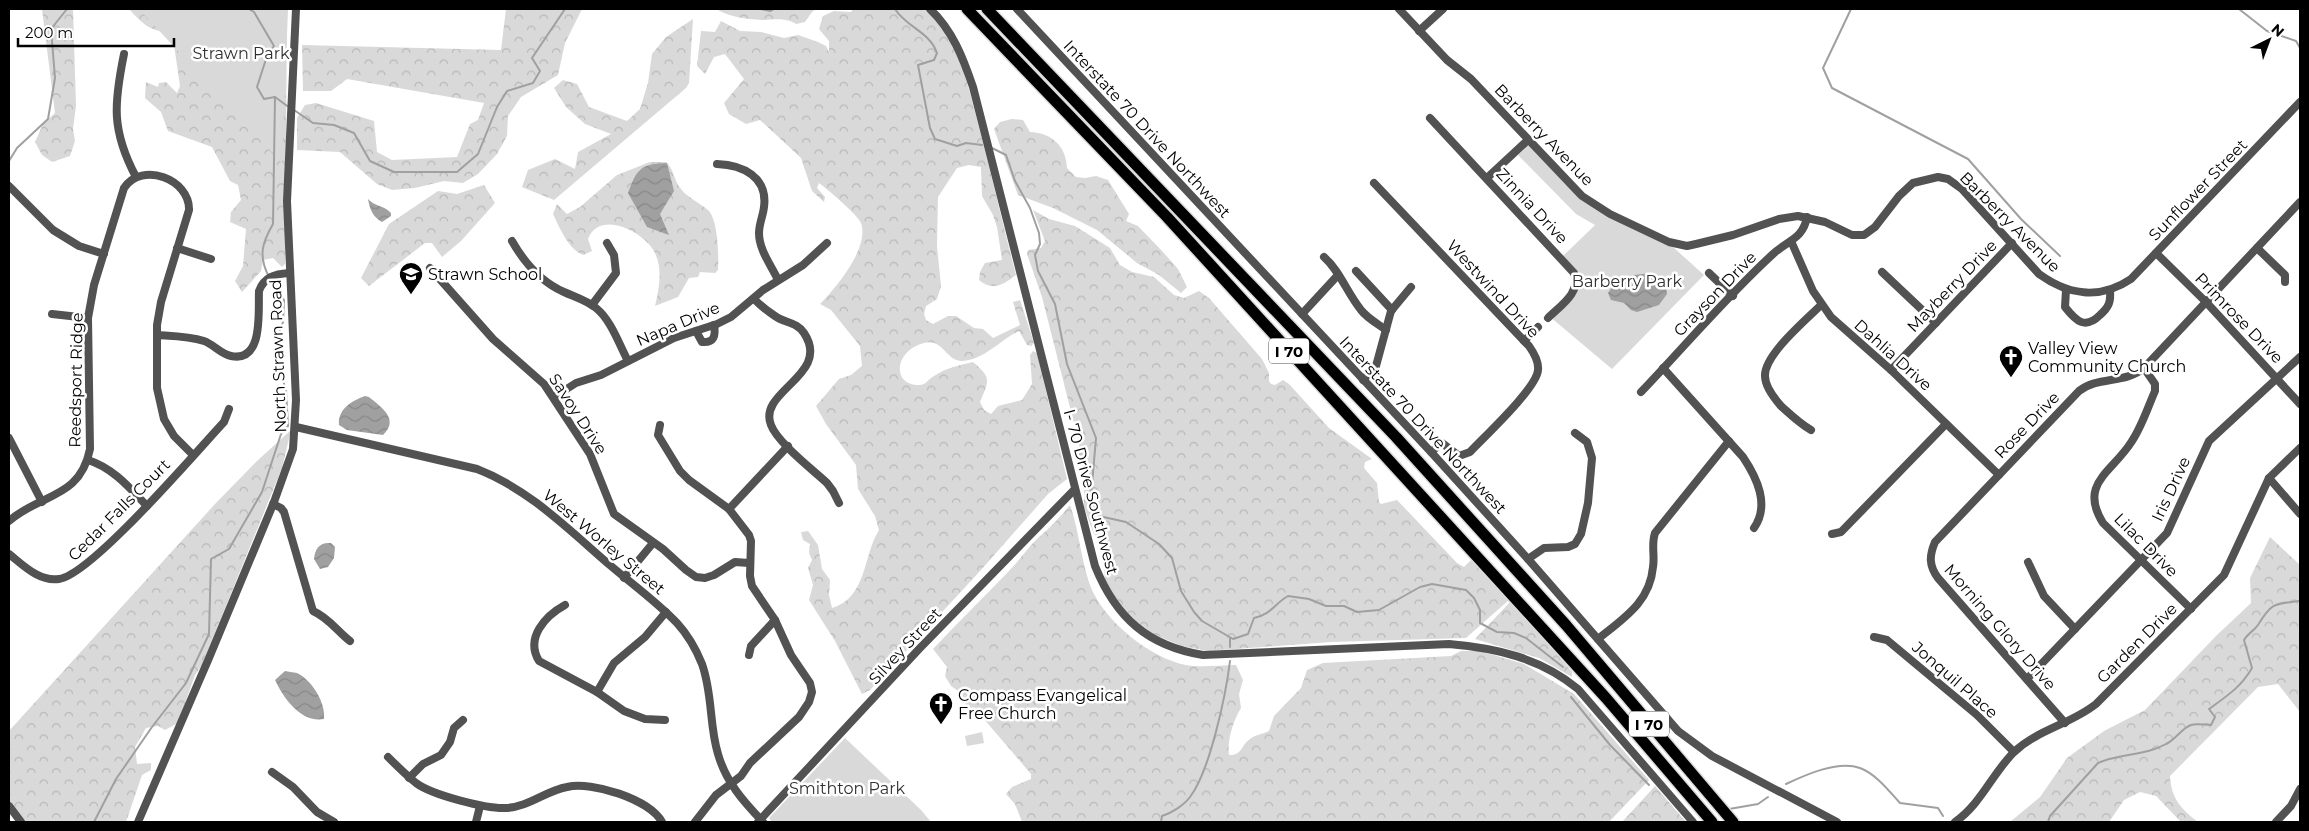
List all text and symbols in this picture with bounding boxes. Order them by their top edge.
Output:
scale bar [18,15,174,47]
north arrow [2244,15,2294,65]
text: N [2267,20,2288,41]
text: 200 m [25,23,73,42]
street label: Interstate 70 Drive Northwest [1060,36,1235,222]
park label: Strawn Park [192,44,290,63]
street label: Barberry Avenue [1491,80,1597,190]
street label: Sunflower Street [2145,135,2252,245]
street label: Zinnia Drive [1492,164,1572,248]
street label: Barberry Avenue [1956,168,2064,276]
street label: Westwind Drive [1443,236,1543,342]
street label: Mayberry Drive [1903,236,2001,336]
street label: Grayson Drive [1670,248,1760,340]
school or university icon: Strawn School [398,261,424,295]
place label: Strawn School [428,265,542,284]
street label: Primrose Drive [2191,269,2287,367]
park label: Barberry Park [1572,272,1683,291]
street label: North Strawn Road [266,279,290,433]
street label: Napa Drive [633,298,723,350]
street label: Reedsport Ridge [65,312,87,448]
street label: Dahlia Drive [1850,315,1936,395]
street label: Interstate 70 Drive Northwest [1336,332,1511,518]
road number: I 70 [1269,338,1309,364]
place label: Valley View Community Church [2028,339,2186,376]
church icon: Valley View Community Church [1998,344,2024,378]
street label: Savoy Drive [545,370,611,458]
street label: Rose Drive [1991,388,2063,462]
street label: I- 70 Drive Southwest [1060,407,1122,577]
street label: Iris Drive [2148,454,2194,524]
street label: Cedar Falls Court [64,455,174,565]
street label: West Worley Street [539,485,669,599]
street label: Lilac Drive [2110,509,2182,581]
street label: Morning Glory Drive [1940,560,2060,694]
street label: Garden Drive [2093,599,2181,687]
street label: Silvey Street [865,603,946,688]
street label: Jonquil Place [1908,637,2002,722]
place label: Compass Evangelical Free Church [958,686,1127,723]
church icon: Compass Evangelical Free Church [928,691,954,725]
road number: I 70 [1629,712,1669,736]
park label: Smithton Park [789,779,905,798]

